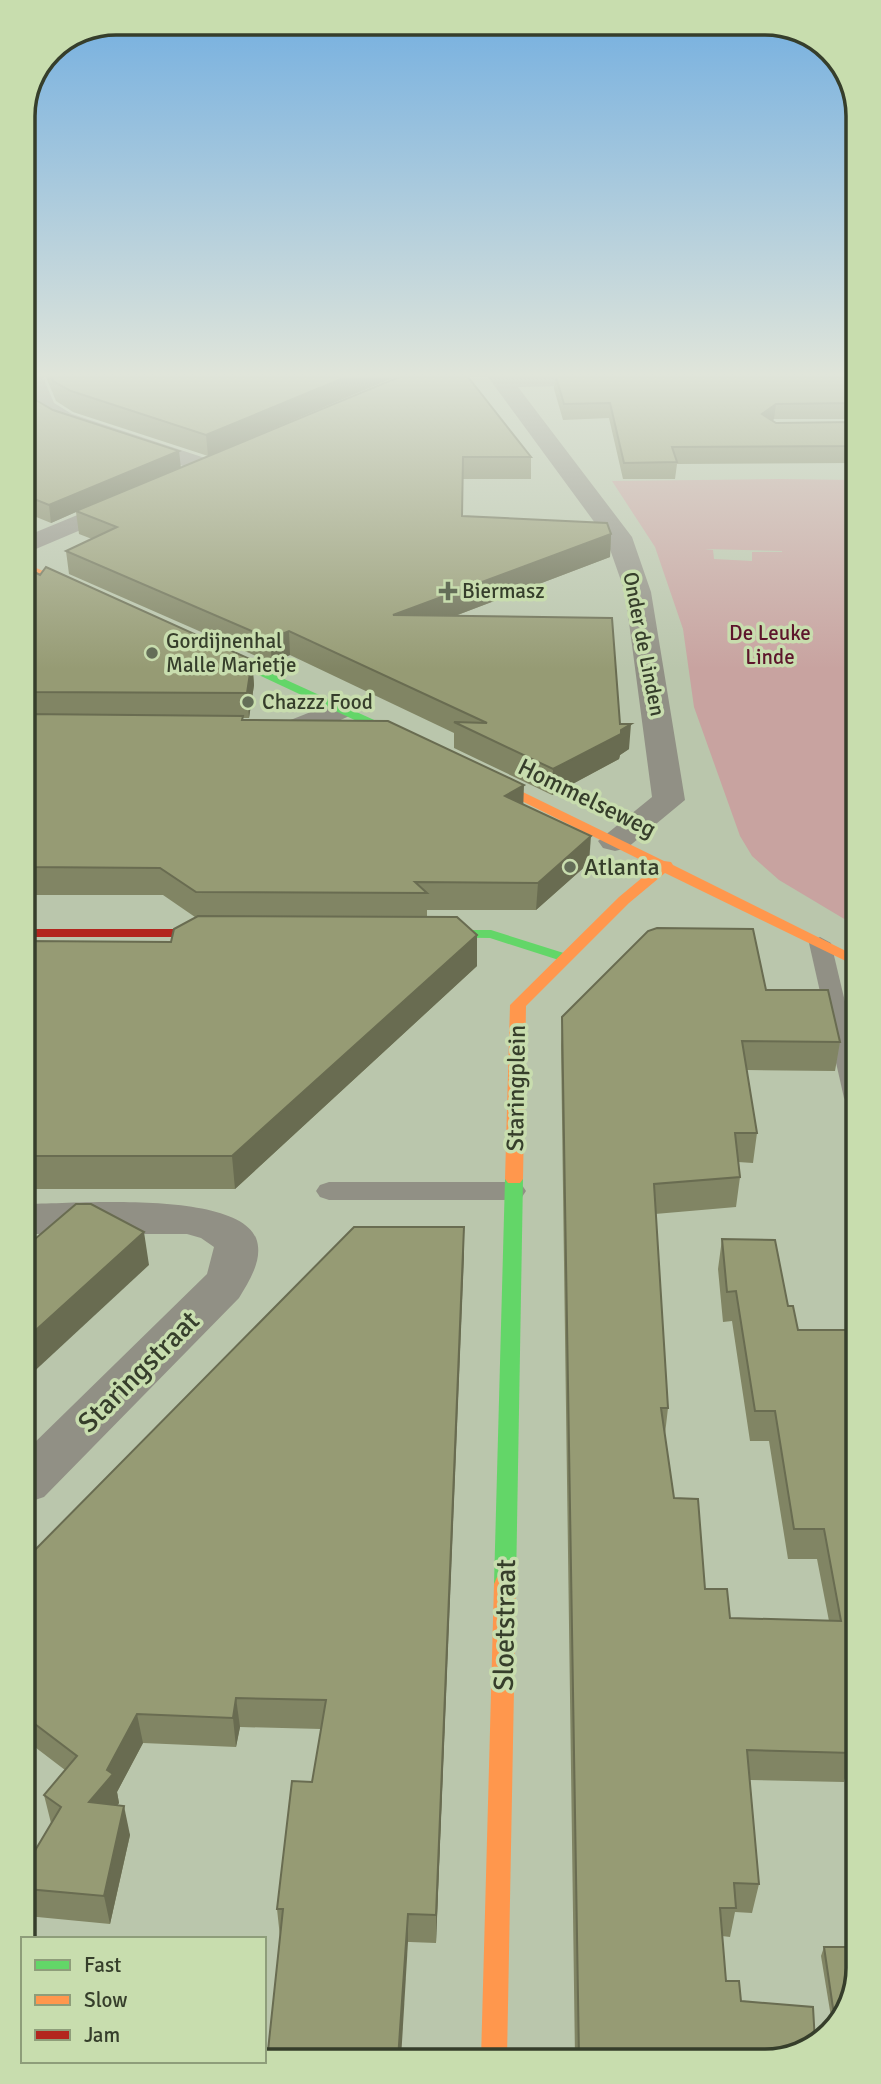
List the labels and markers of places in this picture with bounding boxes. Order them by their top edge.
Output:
place label: Biermasz [462,578,545,604]
marker: Biermasz [440,583,456,599]
place label: Gordijnenhal Malle Marietje [166,628,296,678]
marker: Gordijnenhal Malle Marietje [144,645,160,661]
place label: Chazzz Food [262,689,373,715]
marker: Chazzz Food [240,694,256,710]
place label: Atlanta [584,852,660,882]
marker: Atlanta [562,859,578,875]

